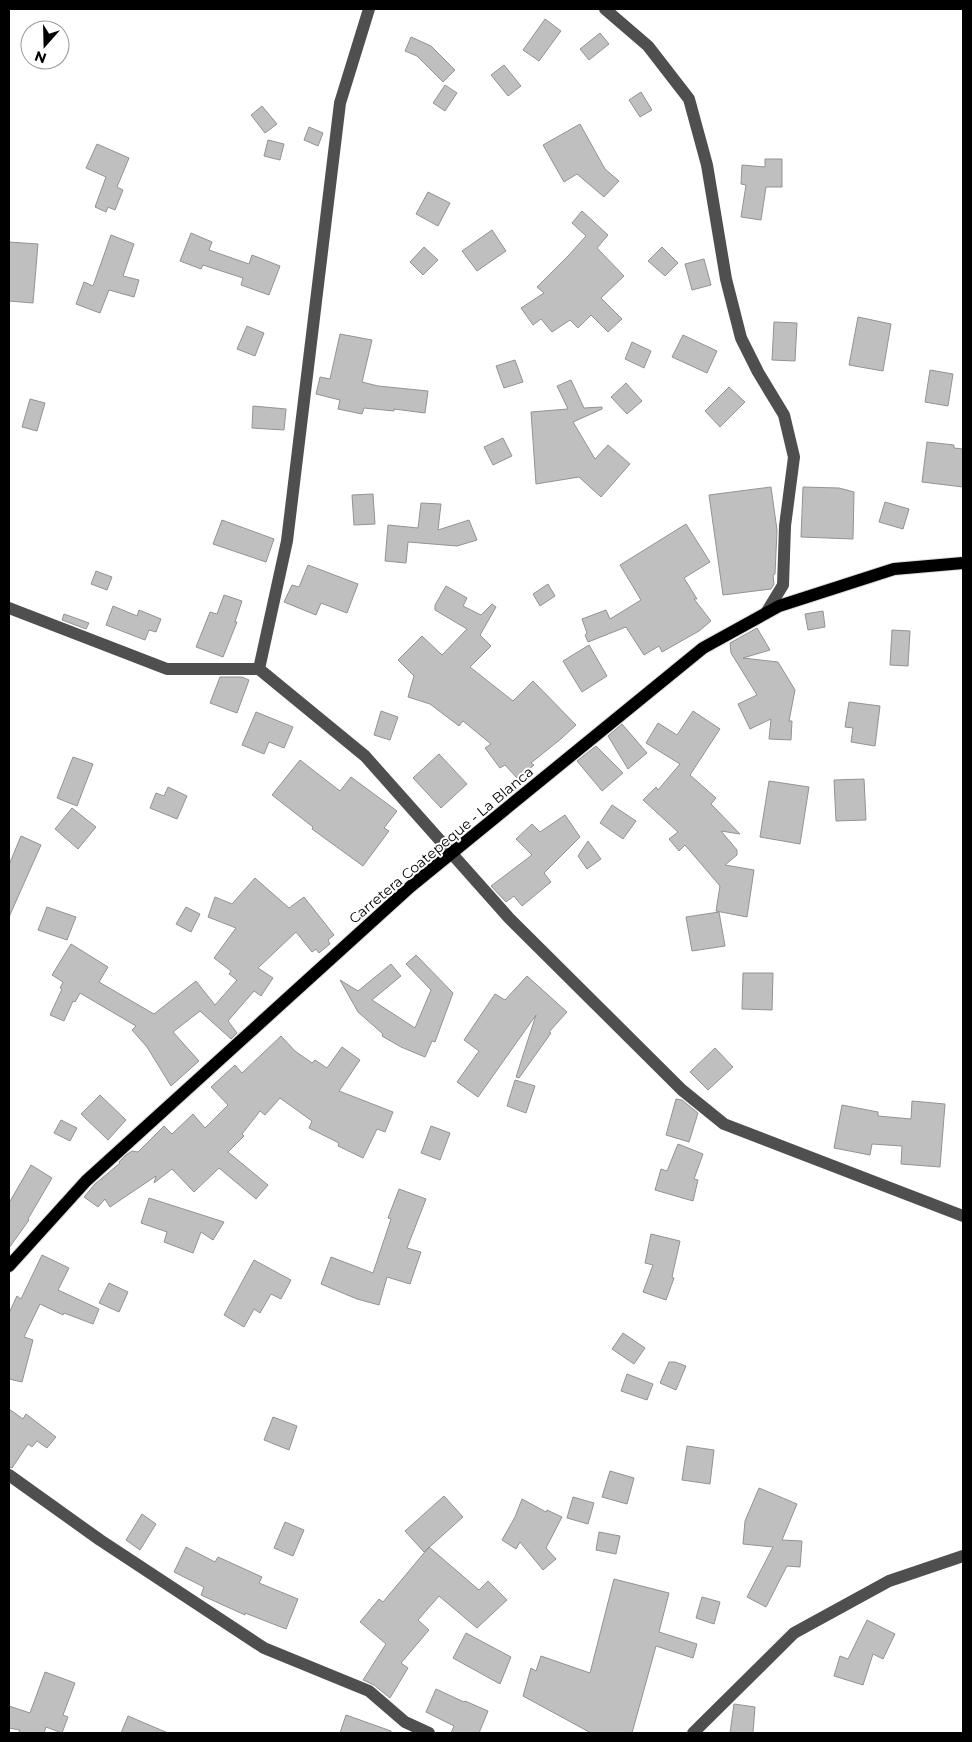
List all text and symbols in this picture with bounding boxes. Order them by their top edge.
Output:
north arrow [20,20,70,70]
text: N [32,47,49,68]
street label: Carretera Coatepeque - La Blanca [345,763,537,927]

